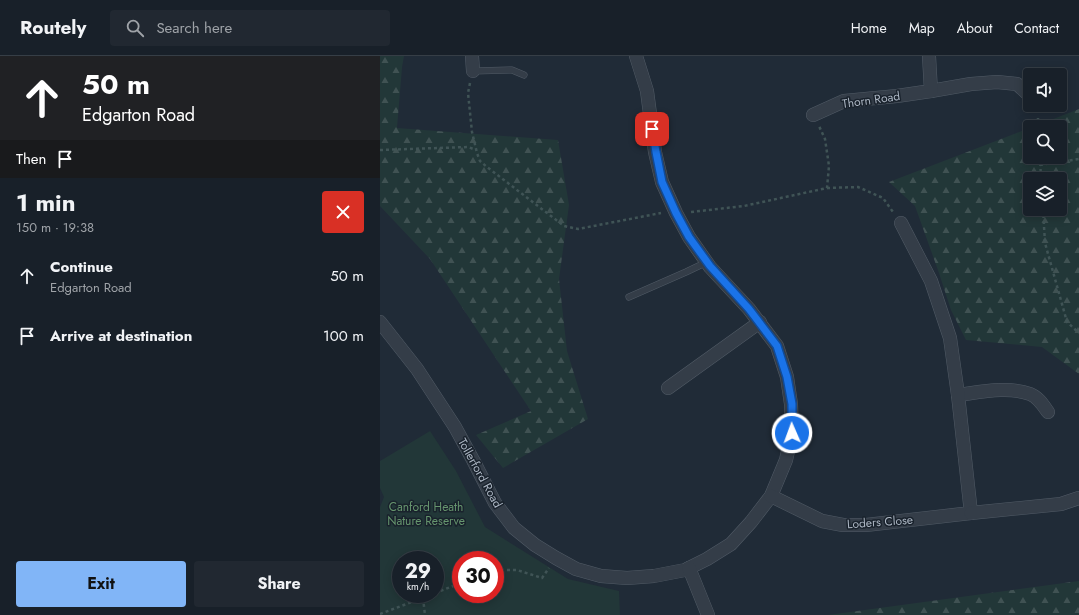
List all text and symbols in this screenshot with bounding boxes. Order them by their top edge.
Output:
search box [110,10,390,46]
text: Routely [20,14,86,41]
icon: search [124,17,146,39]
text: Search here [156,17,232,39]
text: Home [851,18,887,38]
text: Map [909,18,935,38]
text: About [957,18,992,38]
text: Contact [1014,18,1059,38]
text: 50 m [82,64,150,105]
map controls [1023,68,1067,216]
button: sound [1023,68,1067,112]
icon: ahead [16,72,68,124]
street label: Thorn Road [841,87,901,113]
text: Edgarton Road [82,102,195,128]
pin [635,112,669,146]
icon: arrive [641,118,663,140]
button: search [1023,120,1067,164]
text: Then [16,148,46,170]
icon: arrive [54,148,76,170]
button: layers [1023,172,1067,216]
text: 1 min [16,185,76,220]
button: close [322,191,364,233]
text: 150 m · 19:38 [16,218,94,237]
text: Continue [50,256,113,278]
icon: ahead [16,265,38,287]
text: 50 m [330,265,364,287]
text: Edgarton Road [50,278,132,297]
icon: arrive [16,325,38,347]
text: Arrive at destination [50,325,192,347]
text: 100 m [323,325,364,347]
position arrow [771,412,813,454]
street label: Tollerford Road [453,435,507,511]
park label: Canford Heath Nature Reserve [387,498,465,530]
street label: Loders Close [846,511,914,533]
speed limit sign: 30 [452,551,504,603]
text: 29 [405,557,431,586]
button: Exit [16,561,186,607]
button: Share [194,561,364,607]
text: km/h [407,579,429,594]

